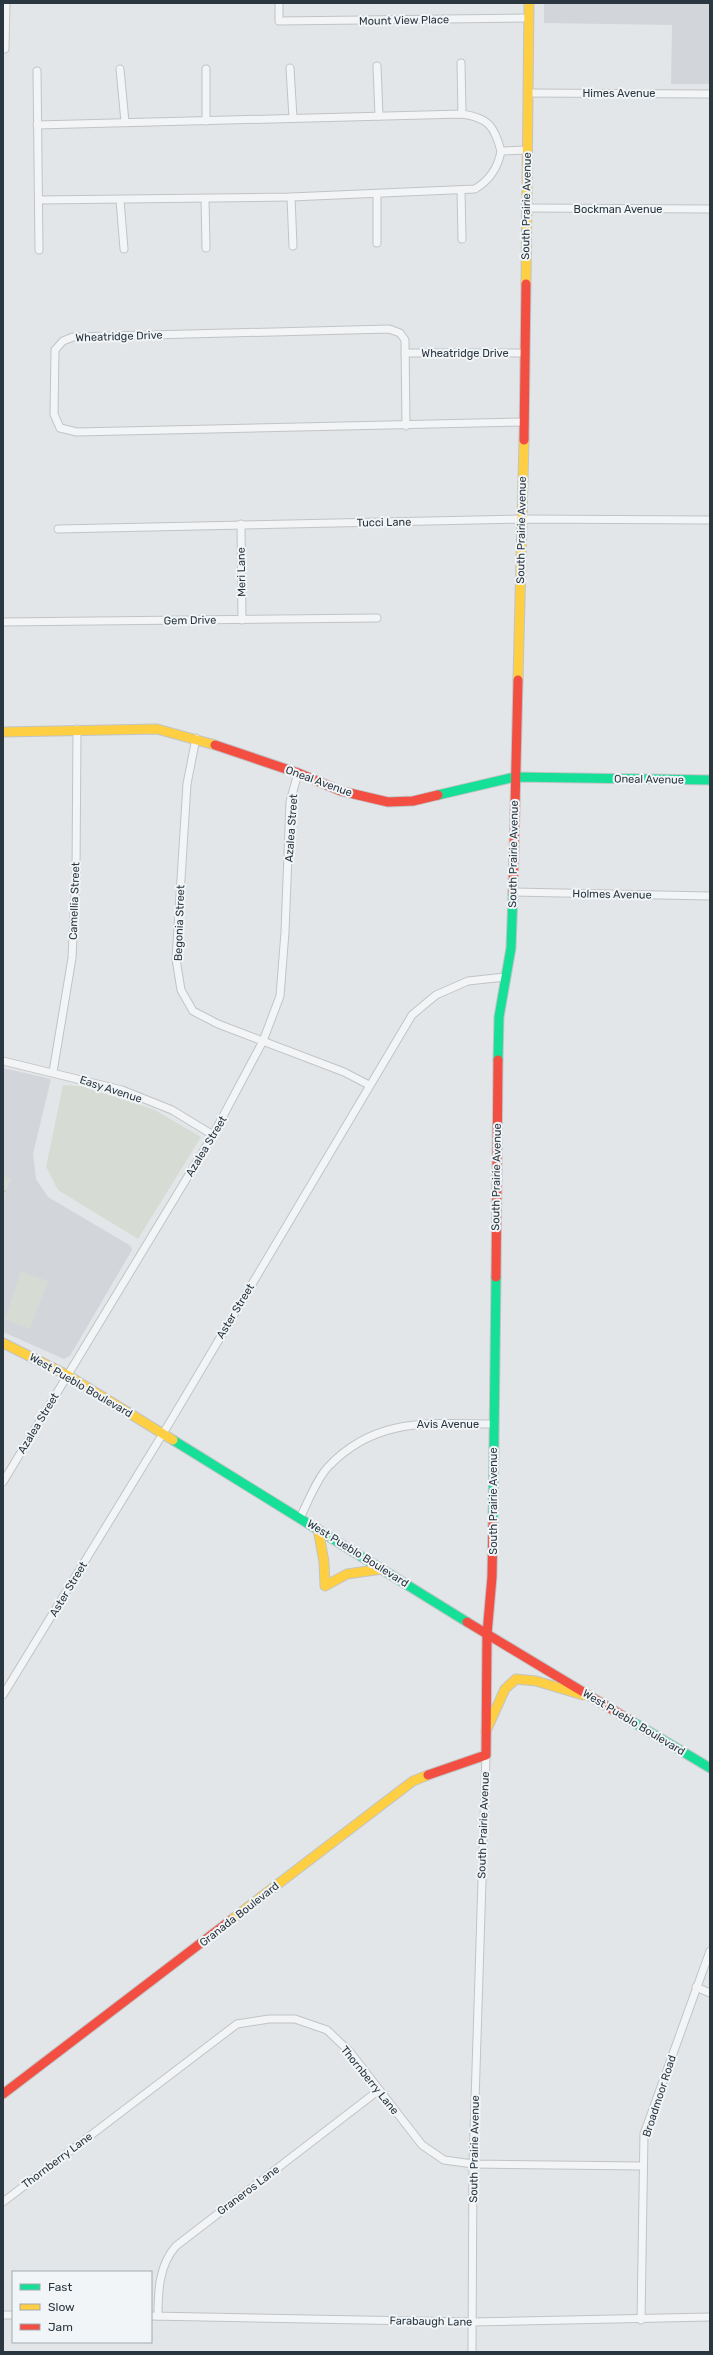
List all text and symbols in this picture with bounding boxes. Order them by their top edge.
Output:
street label: Mount View Place [359,13,449,28]
street label: Himes Avenue [583,87,656,100]
street label: South Prairie Avenue [519,152,534,260]
street label: Bockman Avenue [574,203,662,216]
street label: Wheatridge Drive [75,328,163,345]
street label: Wheatridge Drive [421,347,509,360]
street label: South Prairie Avenue [514,476,529,584]
street label: Tucci Lane [357,516,411,529]
street label: Meri Lane [235,547,248,597]
street label: Gem Drive [164,614,216,627]
street label: Oneal Avenue [284,763,354,800]
street label: Oneal Avenue [614,772,684,787]
street label: Azalea Street [283,793,300,863]
street label: South Prairie Avenue [506,800,521,908]
street label: Camellia Street [67,861,82,940]
street label: Begonia Street [172,884,187,961]
street label: Holmes Avenue [572,887,652,902]
street label: Easy Avenue [78,1073,144,1106]
street label: Azalea Street [183,1113,230,1179]
street label: South Prairie Avenue [489,1123,504,1231]
street label: Aster Street [214,1281,257,1341]
street label: West Pueblo Boulevard [27,1351,135,1420]
street label: Azalea Street [15,1390,62,1456]
street label: Avis Avenue [417,1418,479,1431]
street label: South Prairie Avenue [487,1447,500,1555]
street label: West Pueblo Boulevard [305,1517,411,1590]
street label: Aster Street [47,1559,90,1619]
street label: West Pueblo Boulevard [580,1687,687,1758]
street label: South Prairie Avenue [475,1771,492,1879]
street label: Granada Boulevard [197,1879,282,1949]
street label: Thornberry Lane [338,2043,401,2117]
street label: Broadmoor Road [640,2054,679,2139]
street label: South Prairie Avenue [467,2095,482,2203]
street label: Thornberry Lane [20,2130,95,2191]
street label: Graneros Lane [215,2163,282,2218]
legend [12,2271,152,2343]
text: Fast [48,2280,72,2294]
text: Slow [48,2300,75,2314]
street label: Farabaugh Lane [390,2314,472,2329]
text: Jam [48,2320,73,2334]

